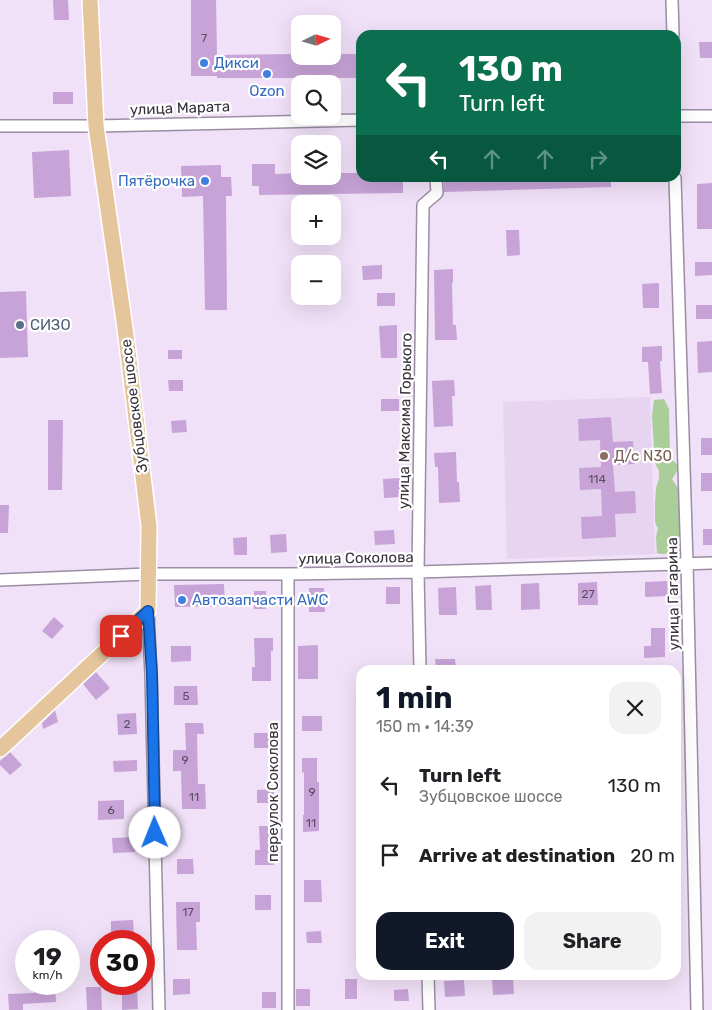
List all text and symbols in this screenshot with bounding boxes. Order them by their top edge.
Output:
north arrow [291,15,341,65]
map controls [291,15,341,305]
house number: 7 [201,31,207,45]
text: 130 m [459,48,563,90]
icon: left [376,50,441,115]
place label: Дикси [214,54,259,72]
marker: Дикси [198,57,210,69]
marker: Ozon [261,68,273,80]
button: search [291,75,341,125]
place label: Ozon [249,82,285,100]
text: Turn left [459,90,545,117]
street label: улица Марата [130,97,230,119]
button: layers [291,135,341,185]
icon: left [425,145,453,173]
icon: ahead [478,145,506,173]
icon: ahead [531,145,559,173]
icon: right [584,145,612,173]
place label: Пятёрочка [118,172,195,190]
marker: Пятёрочка [199,175,211,187]
button: + [291,195,341,245]
button: − [291,255,341,305]
place label: СИЗО [30,316,71,334]
marker: СИЗО [14,319,26,331]
street label: улица Максима Горького [394,333,416,509]
street label: Зубцовское шоссе [117,338,151,474]
place label: Д/с N30 [614,447,672,465]
marker: Д/с N30 [598,450,610,462]
house number: 114 [588,472,606,486]
street label: улица Гагарина [663,537,683,651]
street label: улица Соколова [298,548,414,568]
house number: 27 [581,587,595,601]
place label: Автозапчасти AWC [192,591,328,609]
marker: Автозапчасти AWC [176,594,188,606]
pin [100,615,142,657]
icon: arrive [107,622,135,650]
text: 1 min [376,680,453,716]
button: close [609,682,661,734]
house number: 5 [182,689,190,703]
house number: 2 [123,717,131,731]
text: 150 m · 14:39 [376,717,474,736]
street label: переулок Соколова [264,722,282,862]
house number: 9 [181,753,189,767]
text: Turn left [419,764,501,787]
icon: left [376,771,404,799]
text: 130 m [608,774,661,797]
house number: 9 [308,785,316,799]
text: Зубцовское шоссе [419,787,563,806]
house number: 11 [189,790,199,804]
house number: 6 [107,803,115,817]
position arrow [128,806,180,858]
house number: 11 [306,816,316,830]
icon: arrive [376,841,404,869]
text: Arrive at destination [419,844,615,867]
text: 20 m [630,844,675,867]
house number: 17 [182,905,194,919]
button: Exit [376,912,514,970]
button: Share [524,912,661,970]
speed limit sign: 30 [90,930,155,995]
text: 19 [33,942,62,971]
text: km/h [33,968,62,982]

